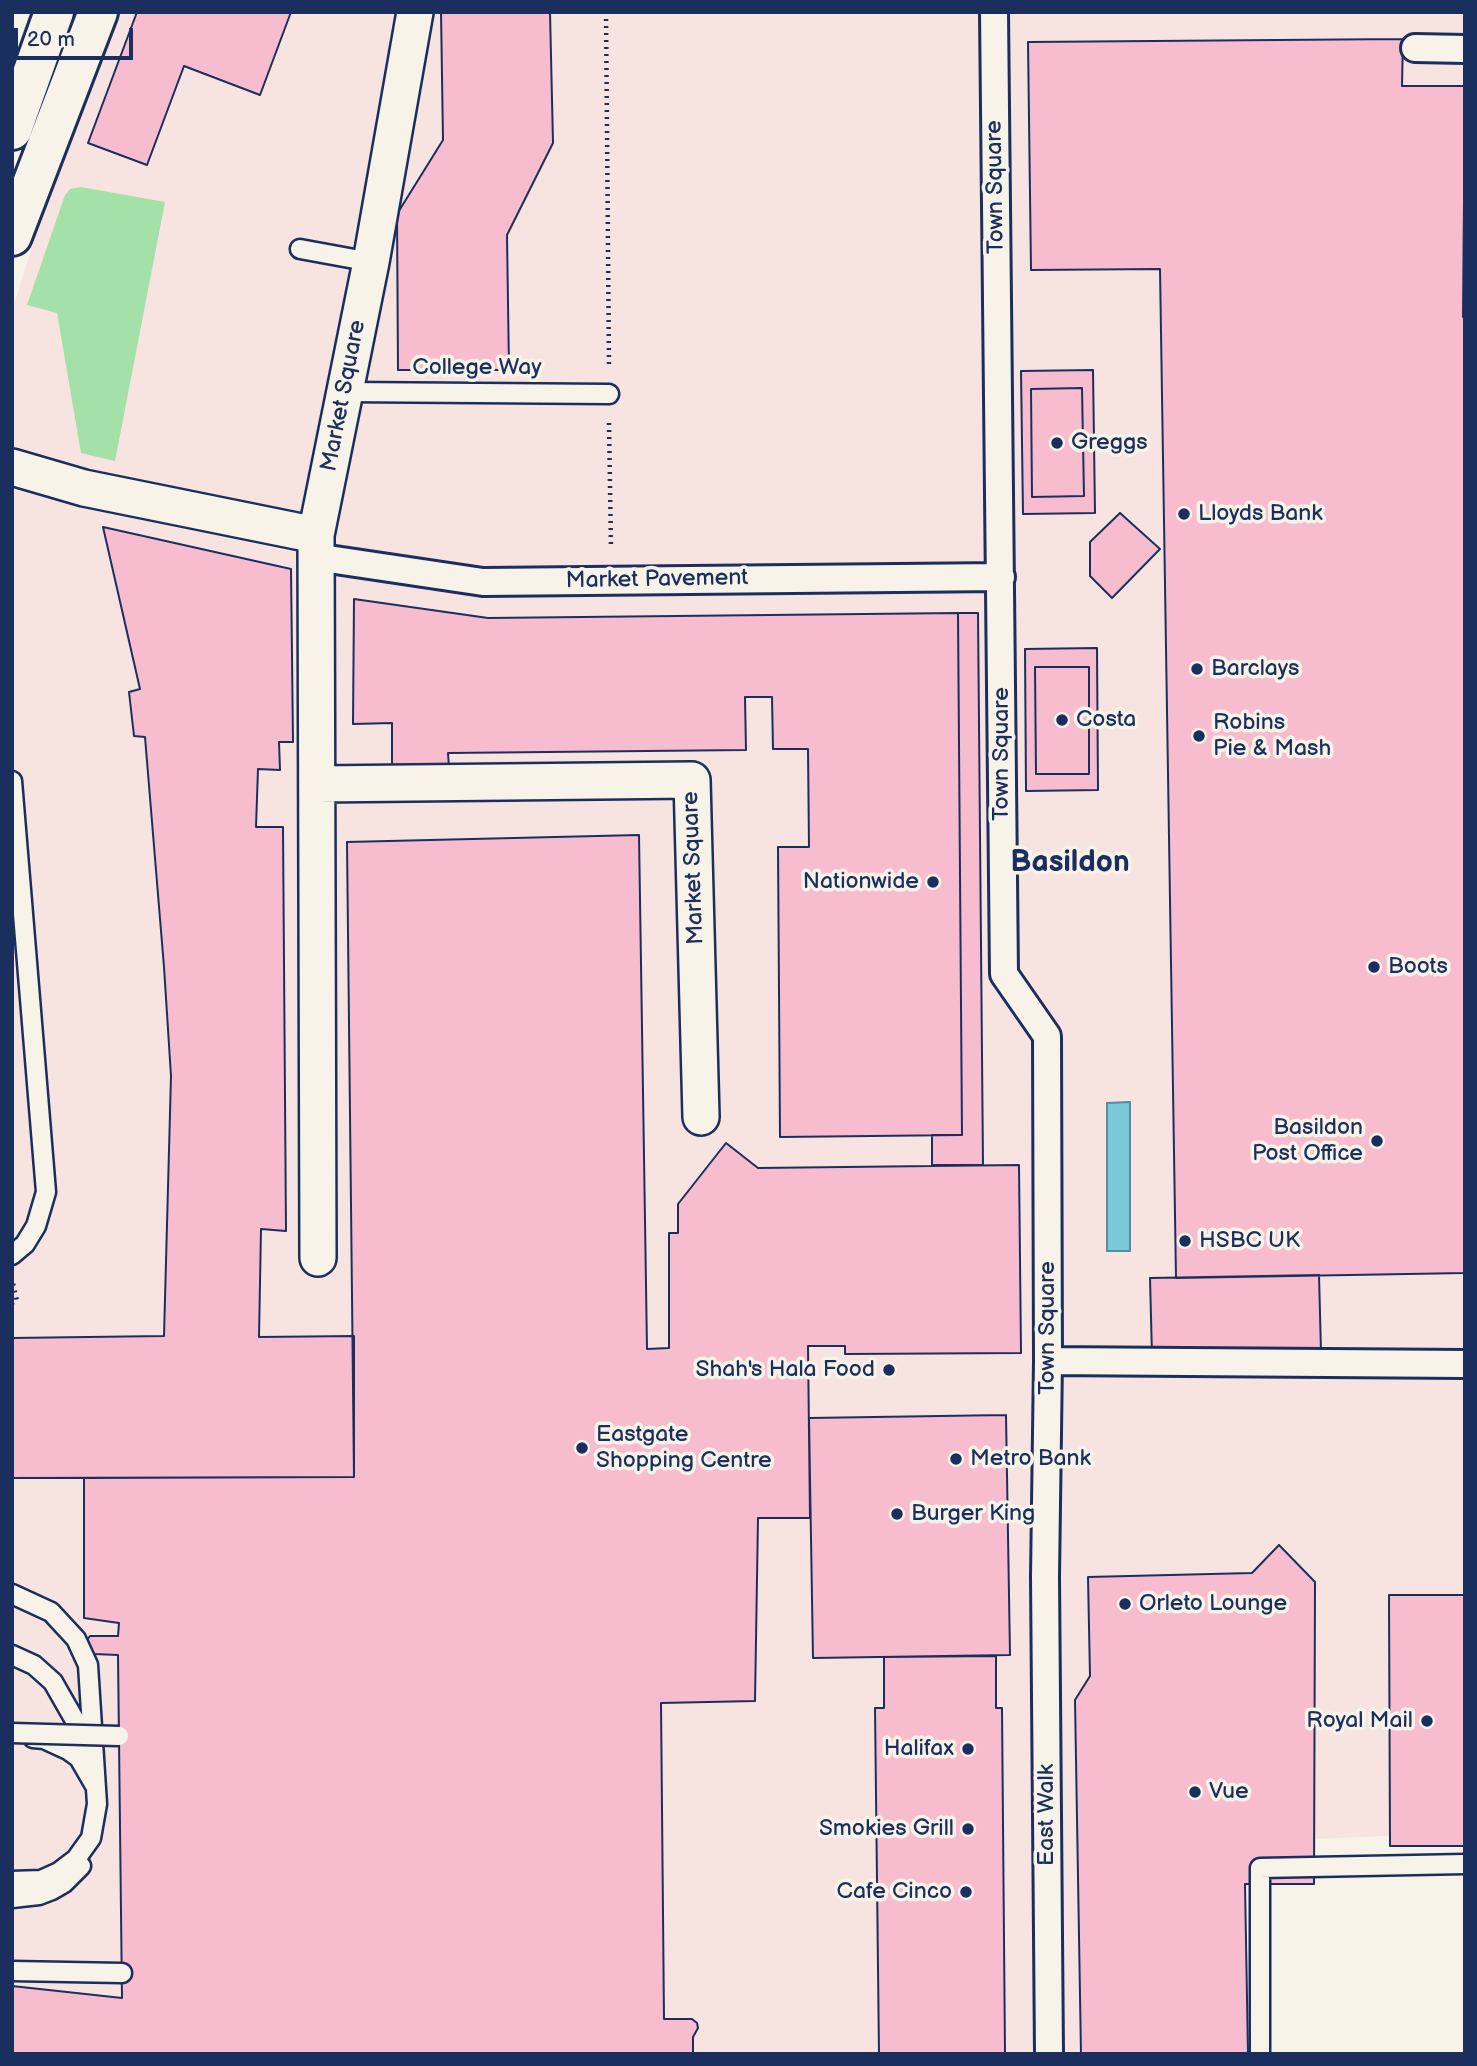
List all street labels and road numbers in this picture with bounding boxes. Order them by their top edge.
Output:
street label: Town Square [981,120,1011,254]
street label: Market Square [316,318,372,474]
street label: College Way [412,354,542,382]
street label: Market Pavement [565,565,749,595]
street label: Town Square [988,687,1016,821]
street label: Market Square [678,791,710,945]
street label: Town Square [1034,1261,1062,1395]
street label: East Walk [1033,1764,1061,1866]

